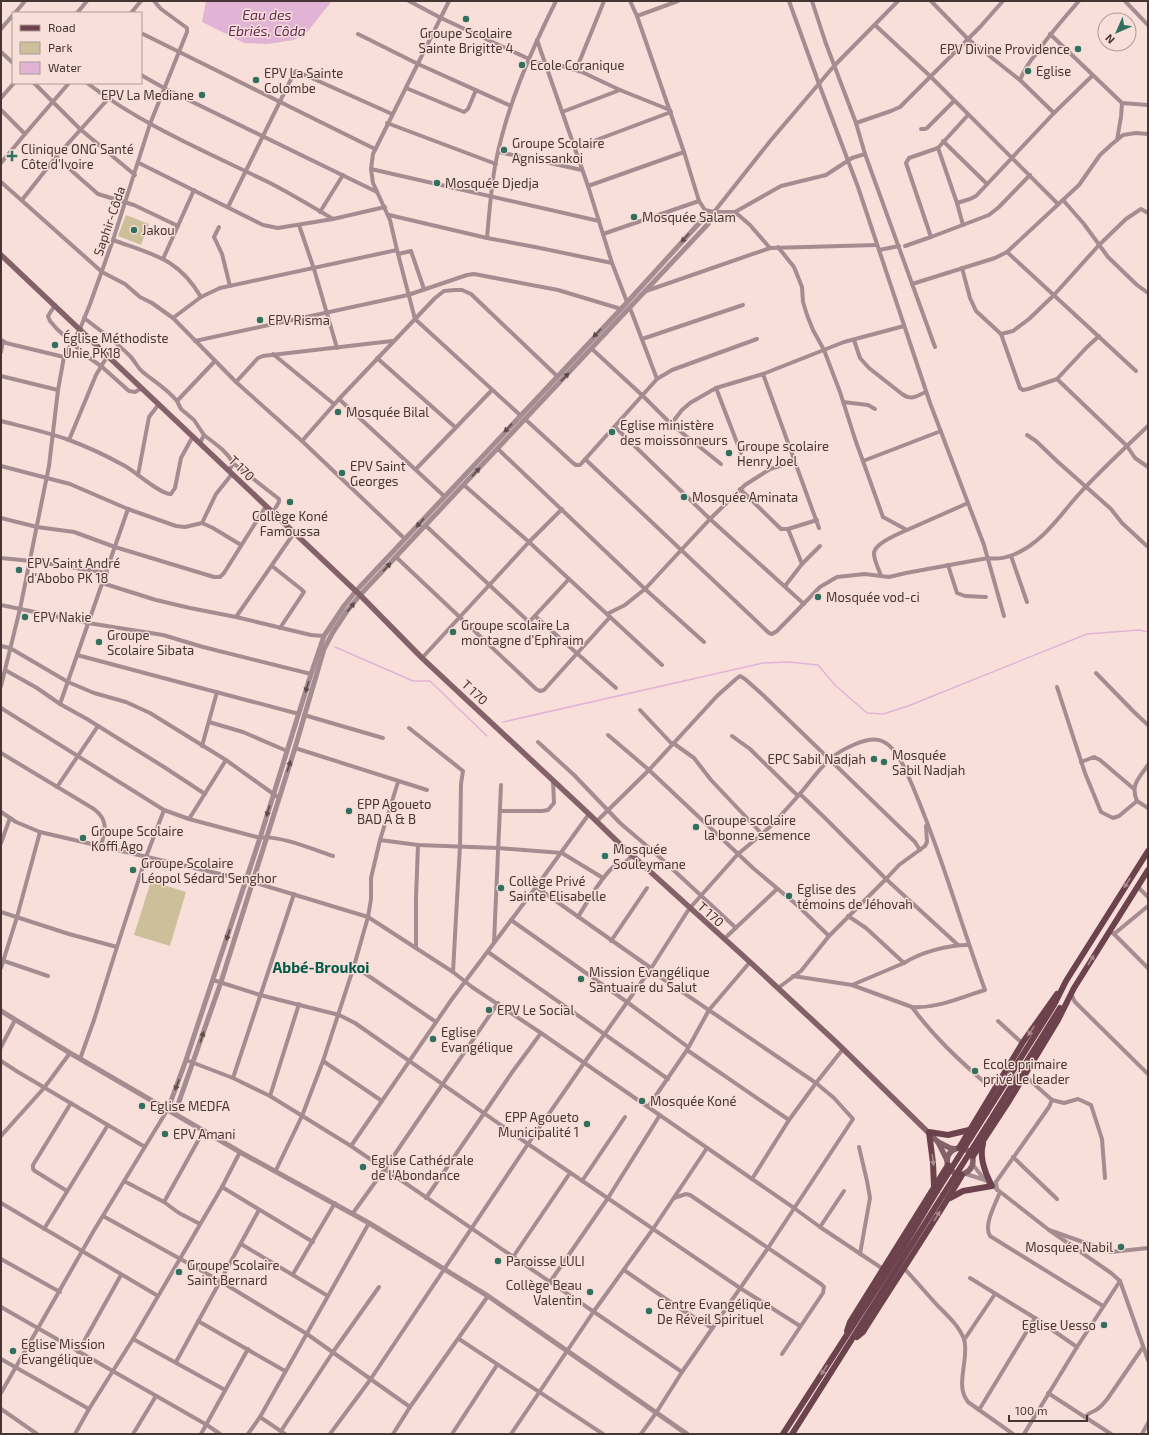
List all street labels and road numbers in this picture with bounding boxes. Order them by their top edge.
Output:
street label: Saphir-Côda [90,184,128,258]
street label: T 170 [226,452,258,484]
street label: T 170 [459,676,491,708]
street label: T 170 [695,898,727,930]

